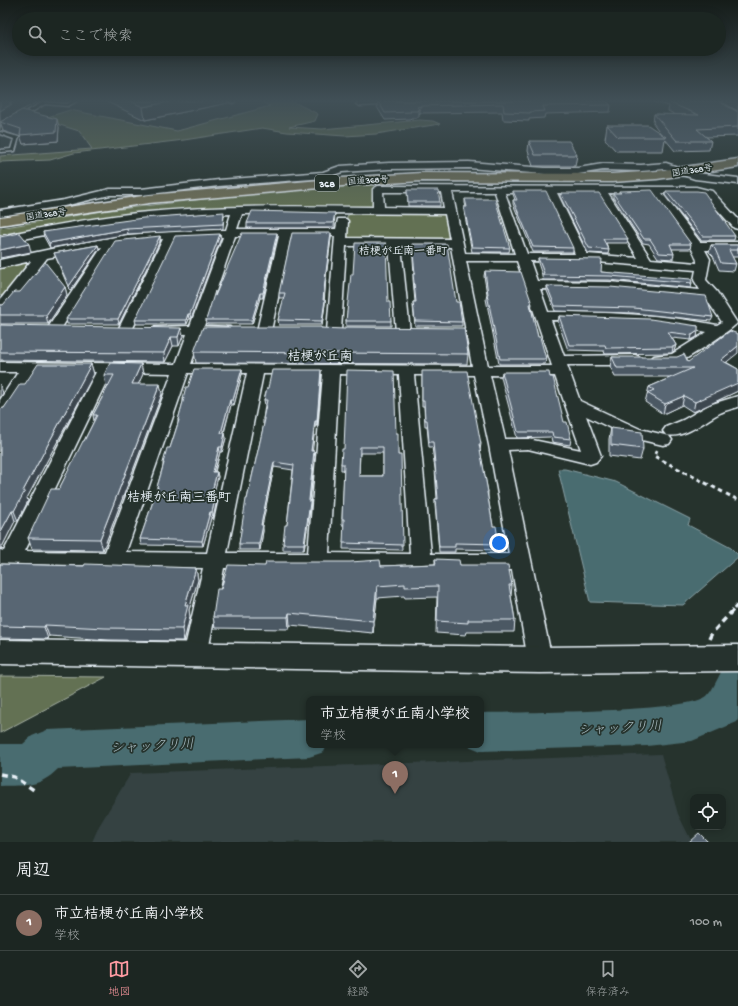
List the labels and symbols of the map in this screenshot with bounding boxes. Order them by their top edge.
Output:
street label: 国道368号 [671,162,713,180]
street label: 国道368号 [347,174,389,188]
road number: 368 [315,175,339,191]
street label: 国道368号 [25,206,67,224]
district label: 桔梗が丘南一番町 [359,244,448,258]
district label: 桔梗が丘南 [287,349,353,365]
district label: 桔梗が丘南三番町 [127,490,231,506]
your location [489,533,509,553]
water label: シャックリ川 [578,719,663,740]
water label: シャックリ川 [110,737,195,758]
pin: 1 [382,761,408,794]

